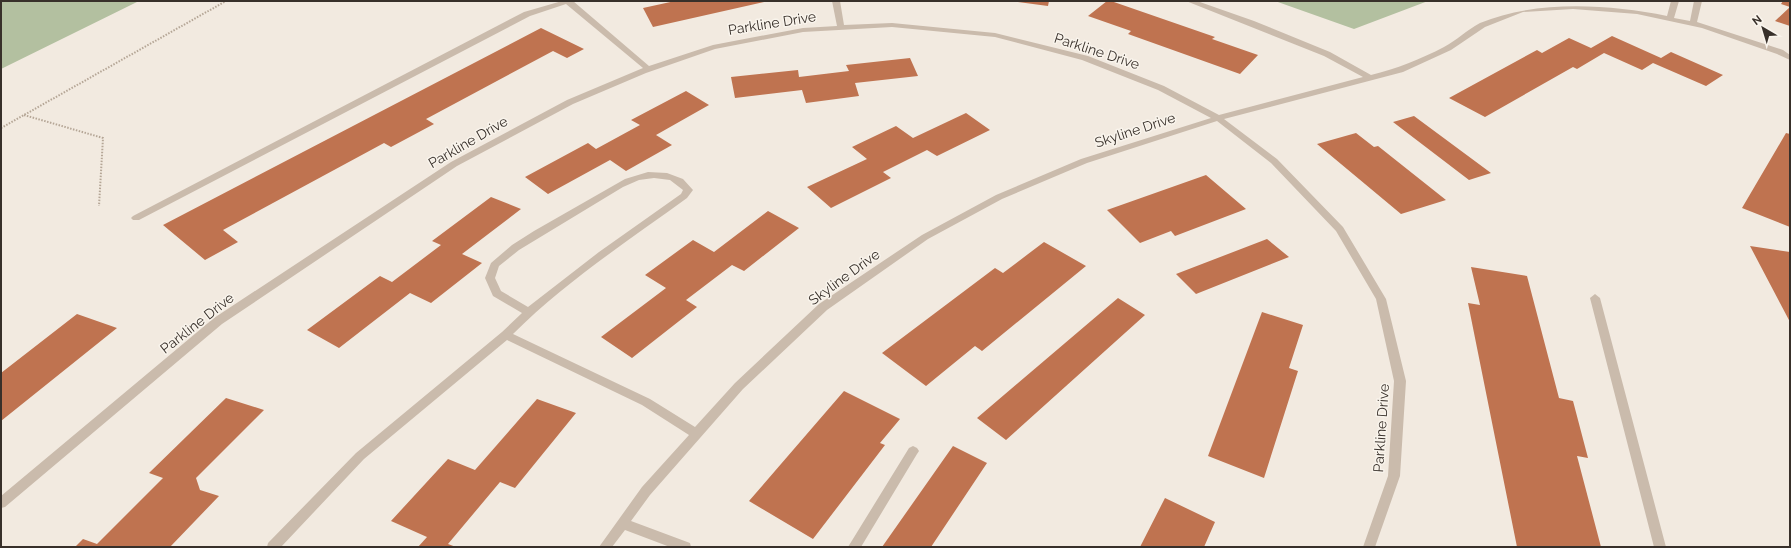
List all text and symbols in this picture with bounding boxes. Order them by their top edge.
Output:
street label: Parkline Drive [727,8,817,38]
north arrow [1743,8,1783,48]
text: N [1750,13,1764,28]
street label: Parkline Drive [1052,30,1142,72]
street label: Skyline Drive [1093,109,1177,151]
street label: Parkline Drive [426,113,510,171]
street label: Skyline Drive [805,246,883,308]
street label: Parkline Drive [157,289,237,357]
street label: Parkline Drive [1370,383,1392,473]

